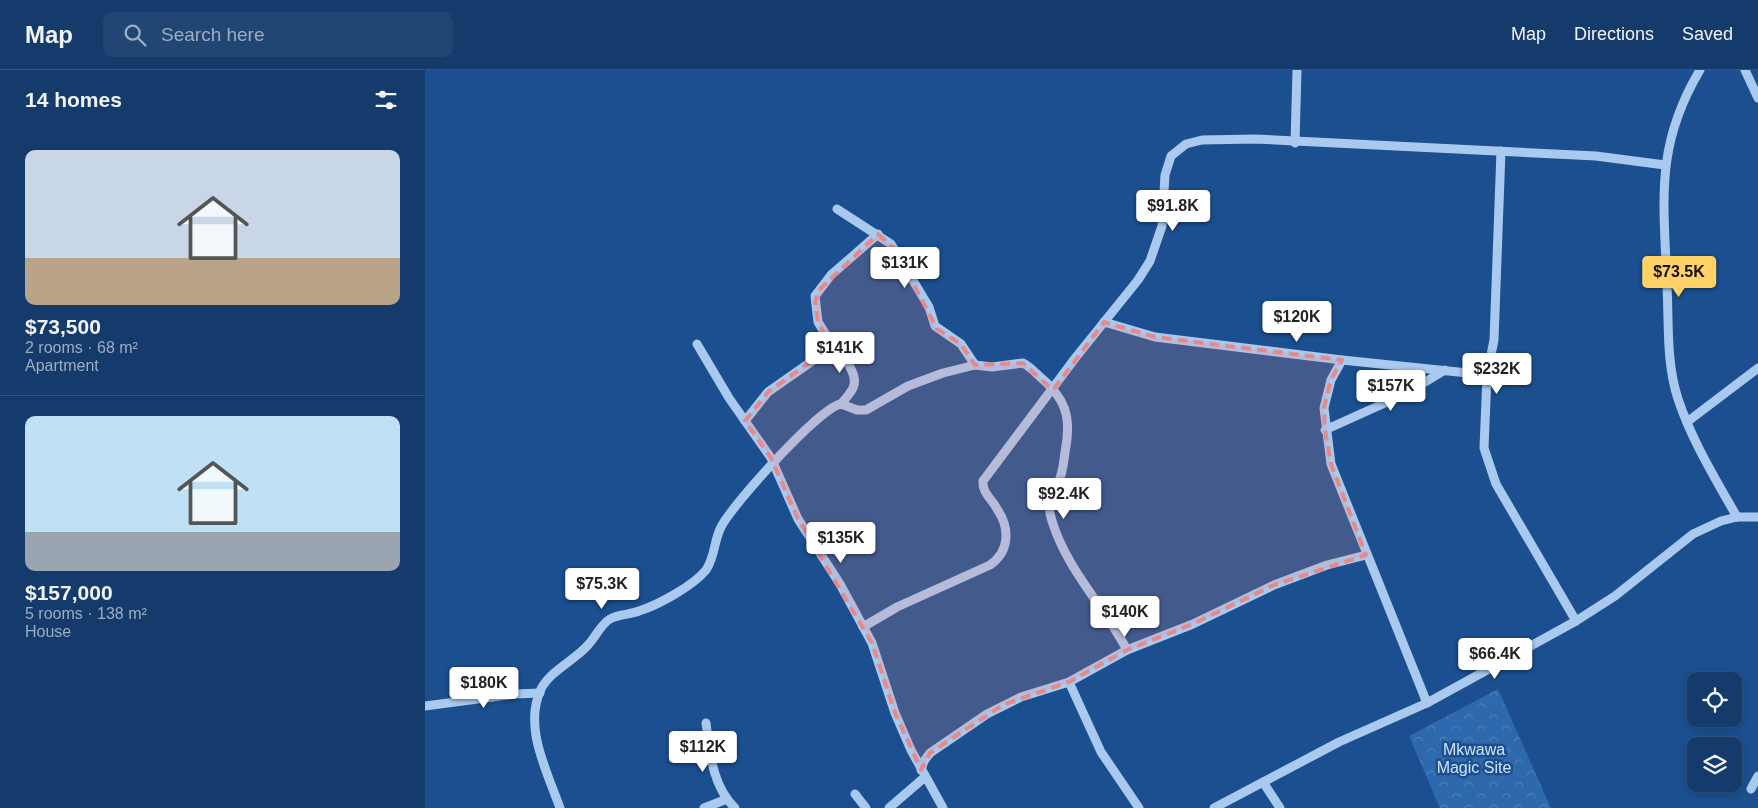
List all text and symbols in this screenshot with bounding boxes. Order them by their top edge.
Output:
search box [103,12,453,57]
text: Map [25,21,73,48]
icon: search [121,21,149,49]
text: Search here [161,24,265,45]
text: Map [1511,24,1546,44]
text: Directions [1574,24,1654,44]
text: Saved [1682,24,1733,44]
icon: filters [372,86,400,114]
text: 14 homes [25,88,122,111]
icon: home [168,183,258,273]
pin: $91.8K [1132,190,1214,232]
text: $91.8K [1147,197,1199,214]
pin: $131K [870,246,940,289]
text: $131K [881,254,929,271]
pin: $73.5K [1638,256,1720,298]
text: $73.5K [1653,263,1705,280]
pin: $120K [1262,300,1332,343]
text: $120K [1273,308,1321,325]
text: $73,500 [25,315,101,338]
pin: $141K [805,332,875,374]
text: 2 rooms · 68 m² [25,339,138,356]
text: $141K [816,339,864,356]
pin: $232K [1462,352,1532,395]
text: Apartment [25,357,99,374]
text: $232K [1473,360,1521,377]
pin: $157K [1356,370,1426,412]
text: $157K [1367,377,1415,394]
icon: home [168,448,258,538]
pin: $92.4K [1023,478,1105,520]
text: $92.4K [1038,485,1090,502]
pin: $135K [806,522,876,564]
text: $135K [817,529,865,546]
pin: $75.3K [561,568,643,610]
text: $75.3K [576,575,628,592]
text: $157,000 [25,581,113,604]
pin: $140K [1090,596,1160,638]
text: $140K [1101,603,1149,620]
text: 5 rooms · 138 m² [25,605,147,622]
text: House [25,623,71,640]
pin: $66.4K [1454,638,1536,680]
text: $66.4K [1469,645,1521,662]
pin: $180K [449,666,519,709]
map controls [1687,672,1742,792]
button: locate [1687,672,1742,727]
text: $180K [460,674,508,691]
pin: $112K [668,730,738,773]
button: layers [1687,737,1742,792]
text: $112K [680,738,726,755]
park label: Mkwawa Magic Site [1437,741,1511,776]

